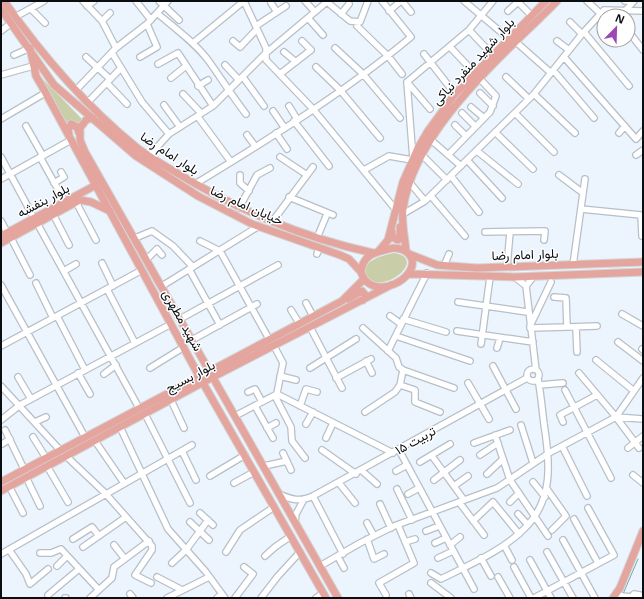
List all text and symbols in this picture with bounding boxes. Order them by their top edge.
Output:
north arrow [596,8,636,48]
text: N [613,10,627,27]
street label: بلوار شهید منفرد نیاکی [428,13,518,109]
street label: بلوار امام رضا [137,127,203,179]
street label: بلوار بنفشه [14,179,73,221]
street label: خیابان امام رضا [208,181,287,229]
street label: بلوار امام رضا [491,244,559,264]
street label: شهید مطهری [159,286,207,354]
street label: بلوار بسیج [162,355,219,397]
street label: تربیت ۱۵ [391,421,439,459]

